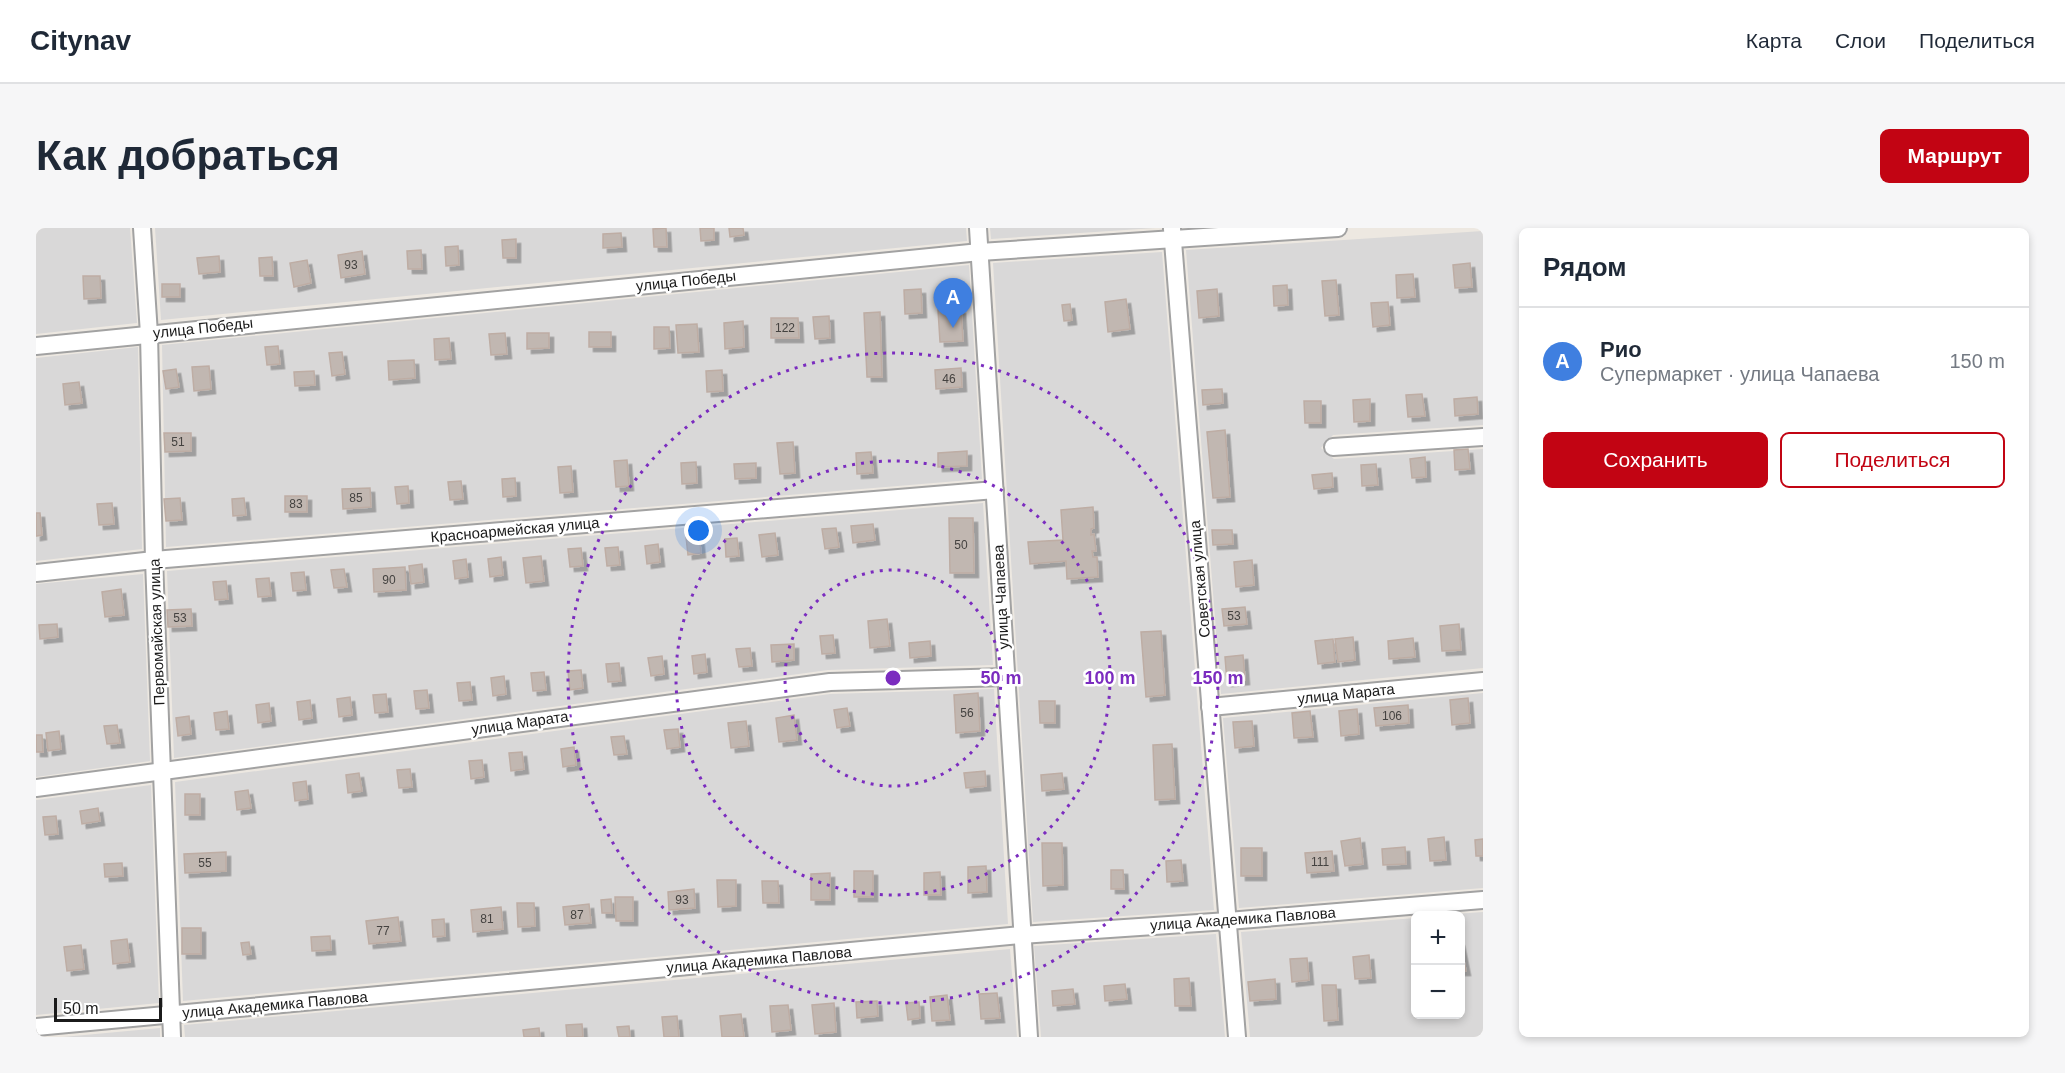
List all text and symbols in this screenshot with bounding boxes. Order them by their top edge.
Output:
text: Citynav [30,25,131,56]
text: Карта [1746,29,1802,52]
text: Слои [1835,29,1886,52]
text: Поделиться [1919,29,2035,52]
button: Маршрут [1880,129,2029,183]
text: Как добраться [36,132,340,179]
text: Рядом [1543,252,1626,282]
house number: 93 [344,258,358,272]
street label: улица Победы [635,267,737,294]
pin: A [934,279,972,328]
street label: улица Победы [152,314,254,341]
house number: 122 [775,321,795,335]
text: Рио [1600,337,1642,362]
text: A [1555,350,1570,372]
text: 150 m [1949,350,2005,372]
text: Супермаркет · улица Чапаева [1600,363,1879,385]
house number: 46 [942,372,956,386]
button: Сохранить [1543,432,1768,488]
button: Поделиться [1780,432,2005,488]
house number: 51 [171,435,185,449]
house number: 85 [349,491,363,505]
house number: 83 [289,497,303,511]
street label: Красноармейская улица [430,514,601,545]
your location [684,516,713,545]
street label: Советская улица [1186,519,1213,638]
house number: 50 [954,538,968,552]
street label: улица Чапаева [989,544,1012,650]
street label: Первомайская улица [145,558,168,706]
house number: 90 [382,573,396,587]
house number: 53 [1227,609,1241,623]
house number: 53 [173,611,187,625]
centre of rings [883,668,903,688]
text: 50 m [980,668,1022,688]
text: 100 m [1084,668,1136,688]
text: 150 m [1192,668,1244,688]
street label: улица Марата [1296,680,1396,707]
house number: 56 [960,706,974,720]
street label: улица Марата [470,707,570,738]
house number: 106 [1382,709,1402,723]
house number: 111 [1311,855,1329,869]
house number: 55 [198,856,212,870]
house number: 93 [675,893,689,907]
street label: улица Академика Павлова [1150,903,1337,933]
house number: 87 [570,908,584,922]
map controls [1411,911,1465,1019]
button: + [1411,911,1465,965]
house number: 81 [480,912,494,926]
house number: 77 [376,924,390,938]
street label: улица Академика Павлова [666,943,853,976]
button: − [1411,965,1465,1019]
street label: улица Академика Павлова [182,988,369,1021]
scale bar [54,995,162,1022]
text: 50 m [63,1000,99,1017]

